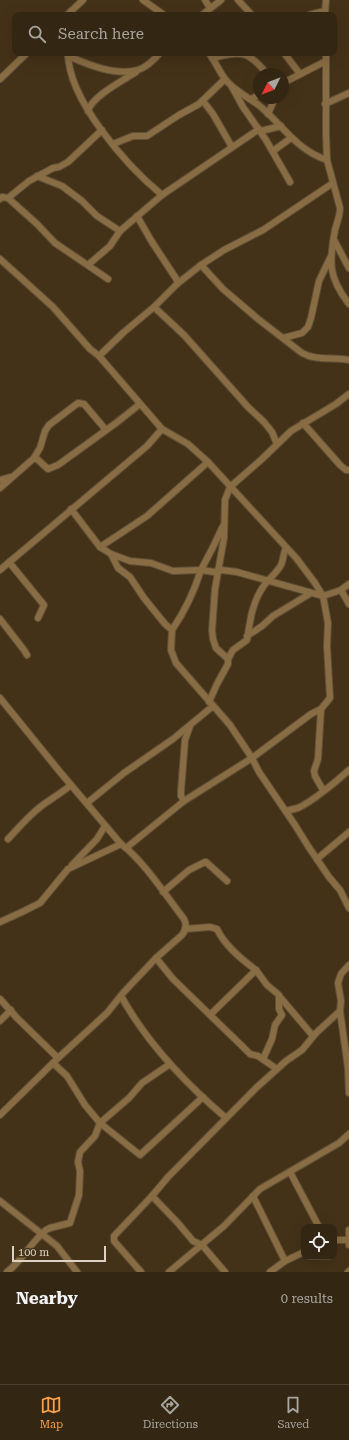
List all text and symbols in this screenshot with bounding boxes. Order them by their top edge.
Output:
search box [12,12,337,56]
icon: search [26,23,48,45]
text: Search here [58,25,144,43]
north arrow [253,68,289,104]
map controls [301,1224,337,1260]
button: locate [301,1224,337,1260]
scale bar [12,1244,106,1263]
text: 100 m [18,1246,49,1259]
text: Nearby [16,1288,78,1308]
text: 0 results [281,1291,333,1306]
tab: Map [40,1394,63,1431]
tab: Directions [143,1394,198,1431]
tab: Saved [277,1394,309,1431]

